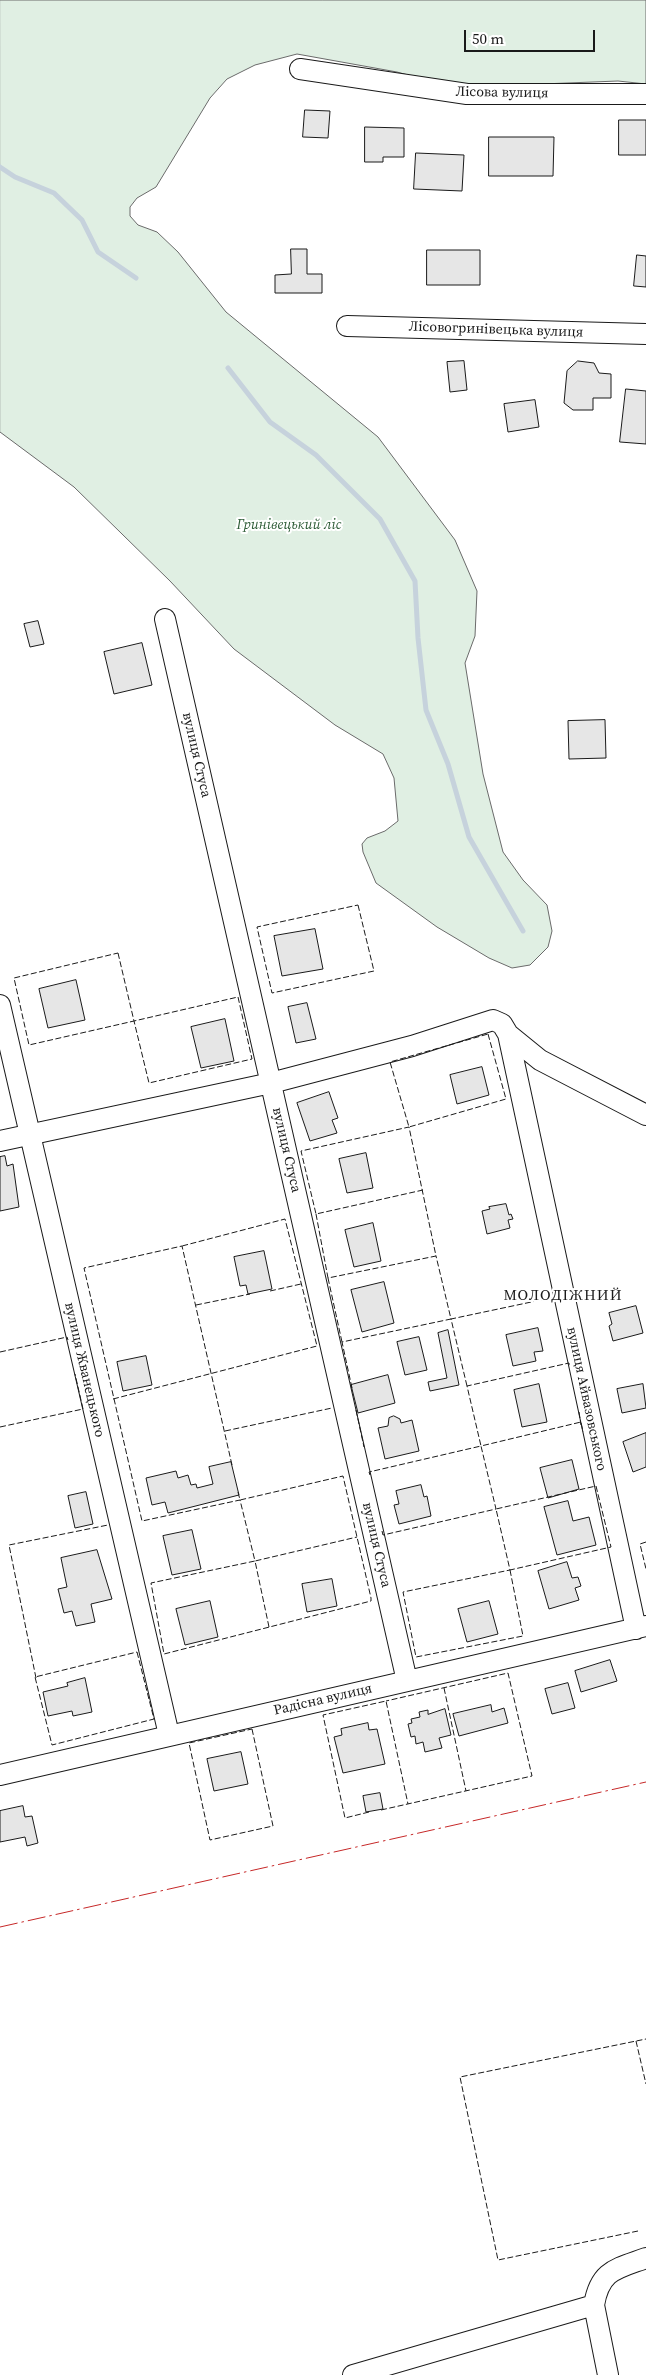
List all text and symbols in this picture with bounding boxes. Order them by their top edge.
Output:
scale bar [466,20,597,52]
text: 50 m [472,28,504,49]
street label: Лісова вулиця [455,84,549,102]
street label: Лісовогринівецька вулиця [408,319,584,341]
park label: Гринівецький ліс [237,517,341,533]
street label: вулиця Стуса [178,711,214,799]
street label: вулиця Стуса [268,1106,304,1194]
district label: МОЛОДІЖНИЙ [502,1287,624,1305]
street label: вулиця Жванецького [60,1301,108,1439]
street label: вулиця Айвазовського [563,1325,609,1473]
street label: вулиця Стуса [358,1501,394,1589]
street label: Радісна вулиця [272,1681,374,1719]

